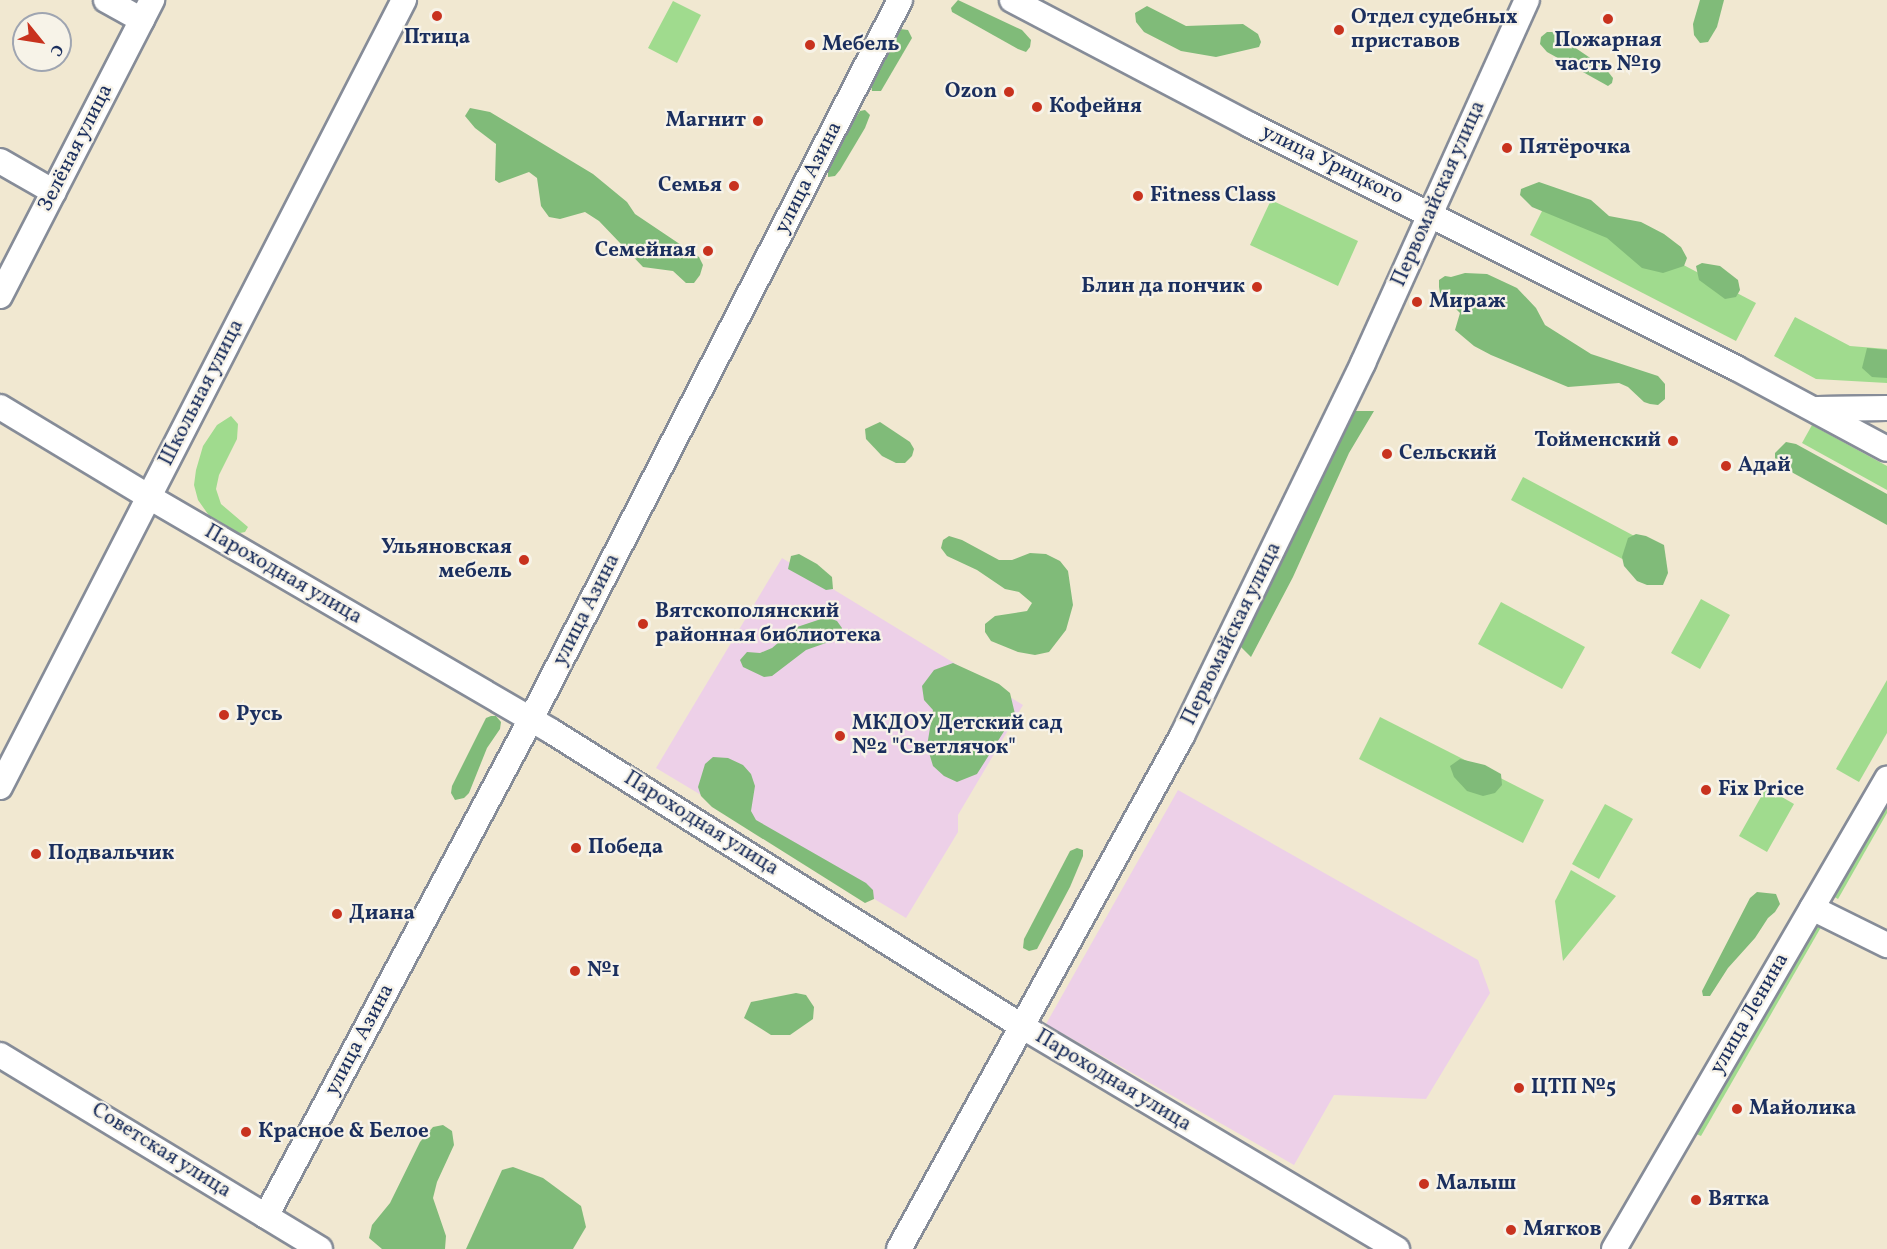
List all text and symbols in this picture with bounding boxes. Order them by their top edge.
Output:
place label: Отдел судебных приставов [1351,5,1518,55]
marker: Птица [430,9,444,23]
north arrow [12,12,72,72]
marker: Пожарная часть №19 [1601,12,1615,26]
marker: Отдел судебных приставов [1332,23,1346,37]
place label: Птица [404,25,470,51]
place label: Пожарная часть №19 [1554,28,1662,78]
place label: Мебель [822,32,900,58]
marker: Мебель [803,38,817,52]
text: С [44,40,68,60]
place label: Ozon [945,79,997,105]
street label: Зелёная улица [33,80,119,216]
marker: Ozon [1002,85,1016,99]
place label: Кофейня [1049,94,1142,120]
street label: Первомайская улица [1387,97,1491,291]
marker: Кофейня [1030,100,1044,114]
place label: Магнит [666,108,746,134]
marker: Магнит [751,114,765,128]
street label: улица Азина [770,118,848,238]
street label: улица Урицкого [1257,120,1407,210]
place label: Пятёрочка [1519,135,1631,161]
marker: Пятёрочка [1500,141,1514,155]
place label: Семья [658,173,722,199]
marker: Семья [727,179,741,193]
place label: Fitness Class [1150,183,1276,209]
marker: Fitness Class [1131,189,1145,203]
place label: Семейная [595,238,696,264]
marker: Семейная [701,244,715,258]
place label: Блин да пончик [1081,274,1245,300]
marker: Блин да пончик [1250,280,1264,294]
place label: Мираж [1429,289,1506,315]
marker: Мираж [1410,295,1424,309]
street label: Школьная улица [154,315,250,471]
place label: Тойменский [1534,428,1661,454]
marker: Тойменский [1666,434,1680,448]
place label: Сельский [1399,441,1497,467]
marker: Сельский [1380,447,1394,461]
place label: Адай [1738,453,1791,479]
marker: Адай [1719,459,1733,473]
street label: Пароходная улица [199,519,367,631]
place label: Ульяновская мебель [381,535,512,585]
street label: Первомайская улица [1177,538,1287,730]
street label: улица Азина [548,550,626,670]
marker: Ульяновская мебель [517,553,531,567]
place label: Вятскополянский районная библиотека [655,599,881,649]
marker: Вятскополянский районная библиотека [636,617,650,631]
place label: Русь [236,702,283,728]
marker: Русь [217,708,231,722]
place label: МКДОУ Детский сад №2 "Светлячок" [852,711,1063,761]
marker: МКДОУ Детский сад №2 "Светлячок" [833,729,847,743]
street label: Пароходная улица [619,766,783,882]
place label: Fix Price [1718,777,1804,803]
marker: Fix Price [1699,783,1713,797]
place label: Победа [588,835,663,861]
place label: Подвальчик [48,841,174,867]
marker: Победа [569,841,583,855]
marker: Подвальчик [29,847,43,861]
place label: Диана [349,901,415,927]
marker: Диана [330,907,344,921]
street label: улица Ленина [1705,949,1795,1079]
place label: №1 [587,958,620,984]
marker: №1 [568,964,582,978]
street label: улица Азина [320,980,400,1100]
street label: Пароходная улица [1030,1024,1196,1138]
place label: ЦТП №5 [1531,1075,1616,1101]
marker: ЦТП №5 [1512,1081,1526,1095]
place label: Майолика [1749,1096,1856,1122]
street label: Советская улица [86,1098,236,1204]
marker: Майолика [1730,1102,1744,1116]
place label: Красное & Белое [258,1119,429,1145]
marker: Красное & Белое [239,1125,253,1139]
place label: Малыш [1436,1171,1516,1197]
marker: Малыш [1417,1177,1431,1191]
place label: Вятка [1708,1187,1770,1213]
marker: Вятка [1689,1193,1703,1207]
place label: Мягков [1523,1217,1602,1243]
marker: Мягков [1504,1223,1518,1237]

